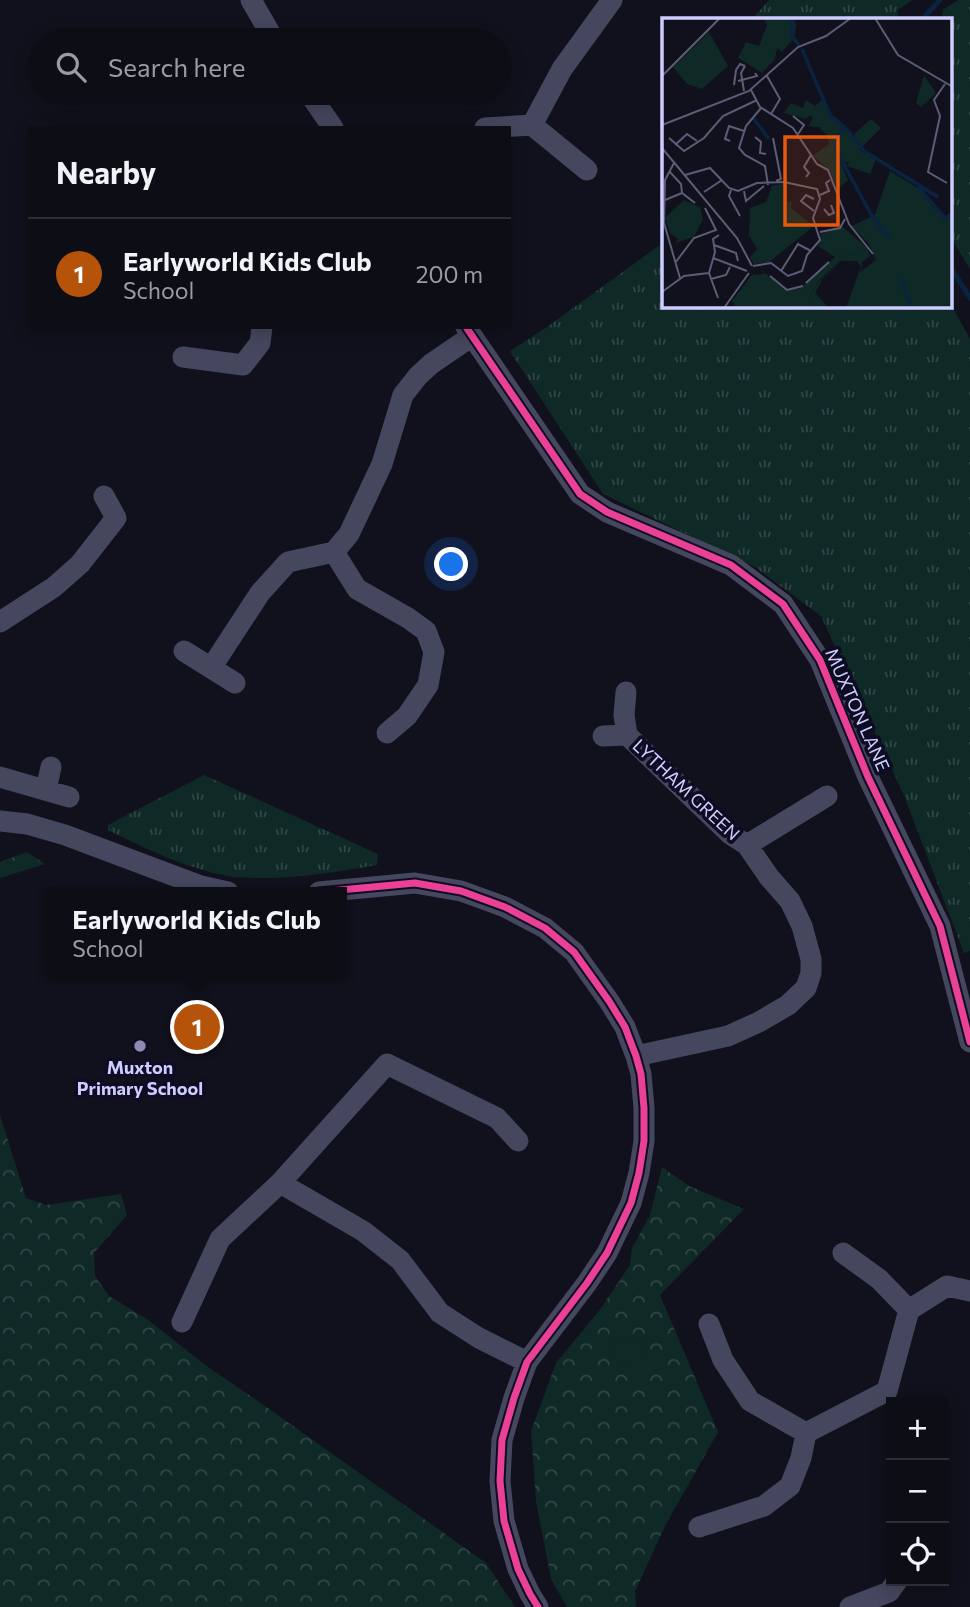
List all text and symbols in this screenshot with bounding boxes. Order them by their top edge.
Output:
inset map [662,18,953,308]
search box [28,28,511,105]
icon: search [52,48,90,86]
text: Search here [108,51,246,82]
text: Nearby [56,153,156,190]
text: Earlyworld Kids Club [123,245,372,276]
text: 1 [74,260,84,288]
text: 200 m [416,260,483,288]
text: School [123,276,194,304]
your location [434,547,468,581]
street label: MUXTON LANE [821,645,895,774]
street label: LYTHAM GREEN [629,734,745,845]
popup [46,887,347,978]
text: Earlyworld Kids Club [72,903,321,934]
text: School [72,934,144,962]
pin: 1 [174,1001,220,1053]
marker: Muxton Primary School [132,1038,148,1054]
place label: Muxton Primary School [77,1056,203,1099]
map controls [886,1397,949,1586]
button: + [886,1397,949,1460]
button: − [886,1460,949,1523]
button: locate [886,1523,949,1586]

